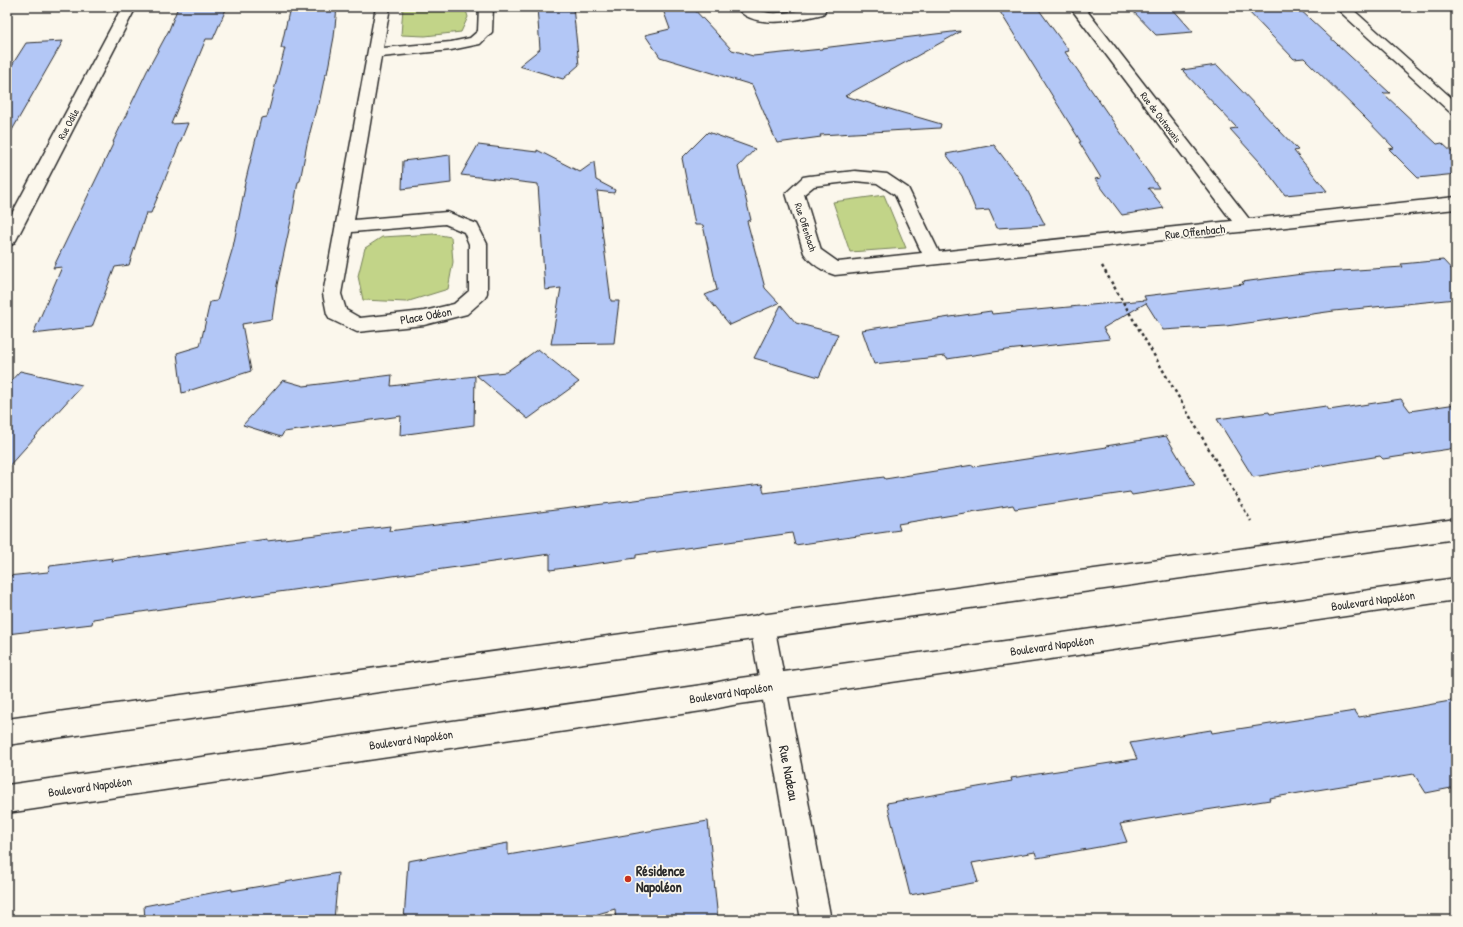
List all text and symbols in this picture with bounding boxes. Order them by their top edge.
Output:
street label: Rue de Outaouais [1137,89,1184,145]
street label: Rue Odile [55,107,82,142]
street label: Rue Offenbach [792,201,819,253]
street label: Rue Offenbach [1164,220,1226,243]
street label: Place Odéon [399,303,453,328]
street label: Boulevard Napoléon [1330,586,1416,615]
street label: Boulevard Napoléon [1009,631,1095,660]
street label: Boulevard Napoléon [688,677,774,708]
street label: Boulevard Napoléon [368,725,454,754]
street label: Rue Nadeau [775,744,804,802]
street label: Boulevard Napoléon [47,772,133,801]
place label: Résidence Napoléon [636,861,685,898]
marker: Résidence Napoléon [623,874,633,884]

